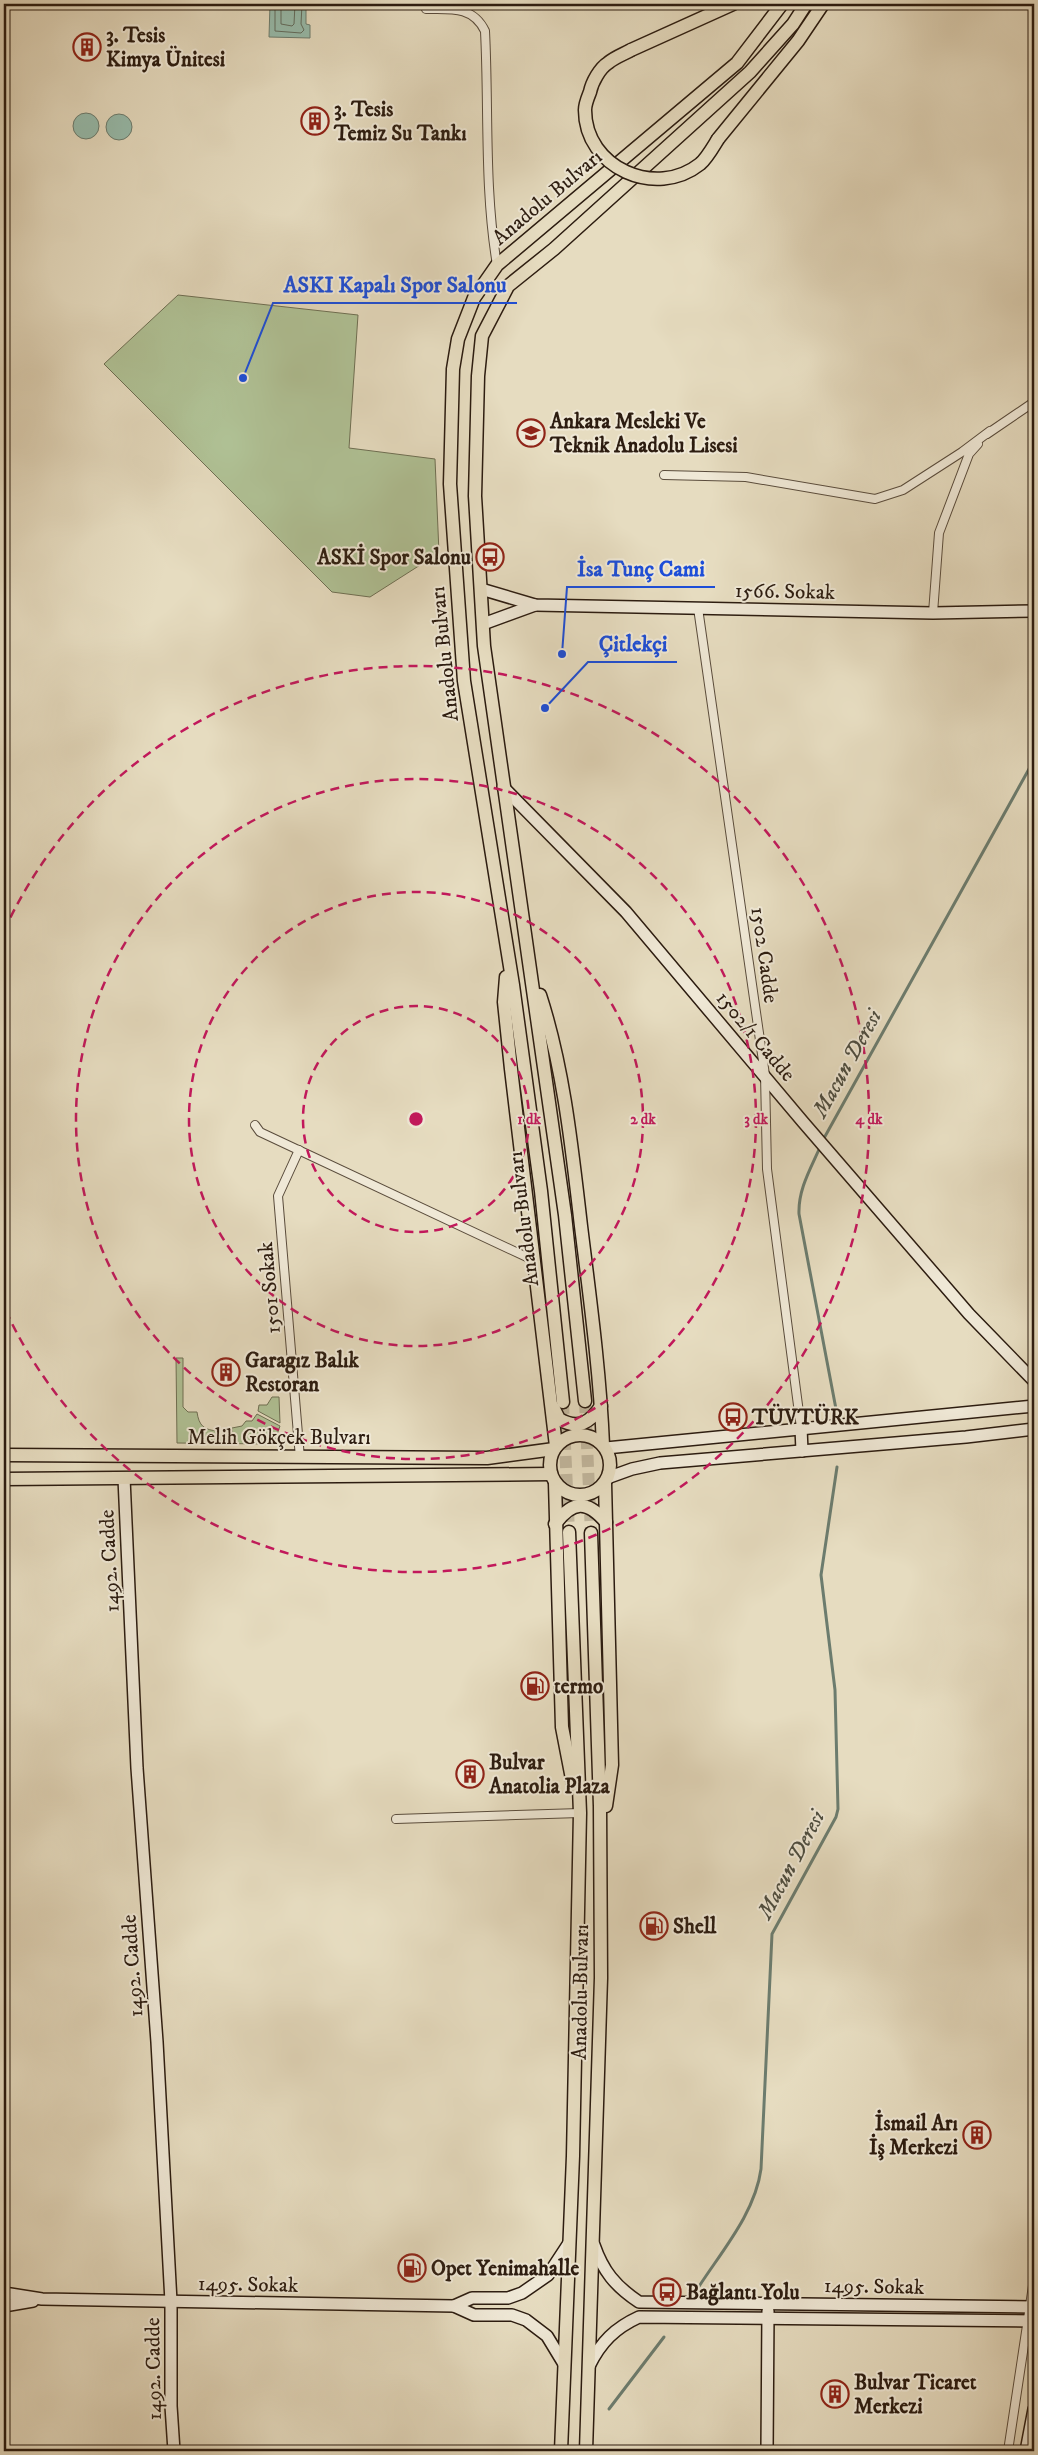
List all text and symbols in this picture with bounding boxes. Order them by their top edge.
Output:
place label: 3. Tesis Kimya Ünitesi [106,23,226,73]
building icon: 3. Tesis Kimya Ünitesi [72,32,102,62]
place label: 3. Tesis Temiz Su Tankı [333,97,467,147]
building icon: 3. Tesis Temiz Su Tankı [300,106,330,136]
street label: Anadolu Bulvarı [487,144,608,251]
callout: ASKI Kapalı Spor Salonu [273,266,517,303]
text: ASKI Kapalı Spor Salonu [282,272,507,299]
place label: Ankara Mesleki Ve Teknik Anadolu Lisesi [549,409,738,459]
school or university icon: Ankara Mesleki Ve Teknik Anadolu Lisesi [516,418,546,448]
bus stop icon: ASKİ Spor Salonu [475,542,505,572]
place label: ASKİ Spor Salonu [316,543,471,571]
callout: İsa Tunç Cami [567,550,715,587]
text: İsa Tunç Cami [577,555,705,583]
street label: 1566. Sokak [735,578,836,606]
street label: Anadolu Bulvarı [425,585,465,723]
callout: Çitlekçi [588,625,677,662]
text: Çitlekçi [599,631,668,658]
street label: 1502 Cadde [744,905,784,1005]
street label: 1502/1 Cadde [710,986,801,1087]
water label: Macun Deresi [806,1004,888,1124]
centre of rings [407,1110,425,1128]
text: 1 dk [517,1110,541,1129]
text: 2 dk [630,1110,656,1129]
text: 3 dk [744,1110,768,1129]
text: 4 dk [855,1110,883,1129]
street label: Anadolu Bulvarı [503,1150,545,1288]
street label: 1501 Sokak [253,1240,287,1335]
place label: Garagız Balık Restoran [245,1348,360,1398]
building icon: Garagız Balık Restoran [211,1357,241,1387]
bus stop icon: TÜVTÜRK [718,1402,748,1432]
place label: TÜVTÜRK [751,1403,860,1431]
street label: Melih Gökçek Bulvarı [187,1425,371,1451]
street label: 1492. Cadde [94,1509,126,1613]
fuel station icon: termo [520,1671,550,1701]
place label: termo [554,1674,603,1700]
place label: Bulvar Anatolia Plaza [488,1750,611,1800]
building icon: Bulvar Anatolia Plaza [455,1759,485,1789]
water label: Macun Deresi [751,1805,832,1925]
fuel station icon: Shell [639,1911,669,1941]
street label: 1492. Cadde [116,1913,150,2018]
place label: Shell [673,1914,717,1940]
street label: Anadolu Bulvarı [567,1924,595,2060]
place label: İsmail Arı İş Merkezi [869,2109,959,2161]
building icon: İsmail Arı İş Merkezi [962,2120,992,2150]
fuel station icon: Opet Yenimahalle [397,2253,427,2283]
place label: Opet Yenimahalle [431,2256,580,2282]
street label: 1495. Sokak [198,2271,299,2299]
street label: 1495. Sokak [824,2273,925,2301]
bus stop icon: Bağlantı Yolu [652,2277,682,2307]
place label: Bağlantı Yolu [686,2280,800,2306]
street label: 1492. Cadde [140,2317,168,2421]
place label: Bulvar Ticaret Merkezi [854,2370,977,2420]
building icon: Bulvar Ticaret Merkezi [820,2379,850,2409]

